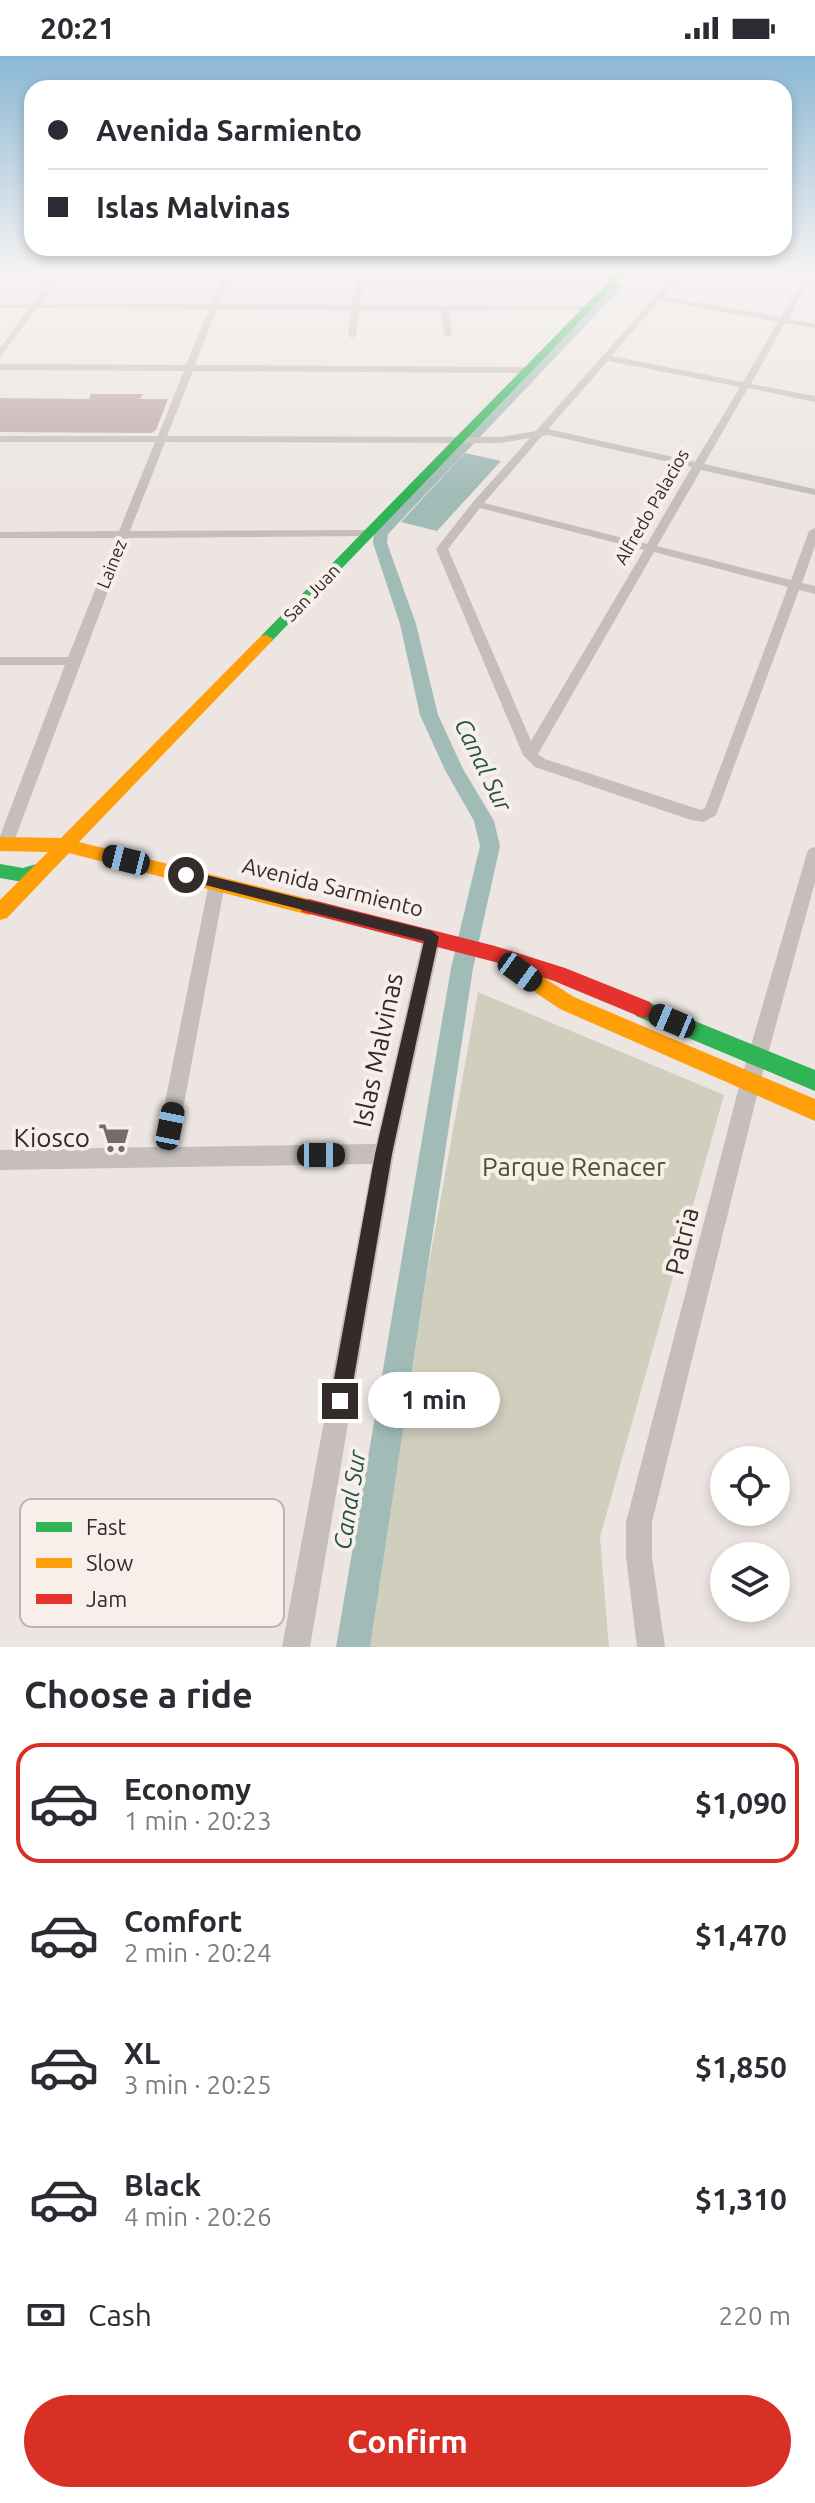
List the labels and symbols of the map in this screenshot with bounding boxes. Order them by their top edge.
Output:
street label: Alfredo Palacios [610,445,692,568]
street label: Lainez [92,536,130,591]
street label: San Juan [279,560,343,625]
water label: Canal Sur [449,714,518,816]
car [100,843,152,877]
street label: Avenida Sarmiento [240,852,426,921]
route start [168,857,204,893]
car [494,948,546,996]
street label: Islas Malvinas [347,970,408,1130]
car [645,1001,699,1041]
car [154,1100,186,1152]
supermarket icon: Kiosco [97,1121,131,1155]
place label: Kiosco [14,1123,90,1152]
car [297,1143,345,1167]
park label: Parque Renacer [482,1152,666,1181]
street label: Patria [659,1204,704,1278]
callout: 1 min [368,1373,500,1429]
route end [322,1383,358,1419]
water label: Canal Sur [328,1447,371,1552]
legend [20,1499,284,1627]
text: Fast [86,1514,127,1539]
text: Slow [86,1550,133,1575]
text: Jam [86,1586,127,1611]

